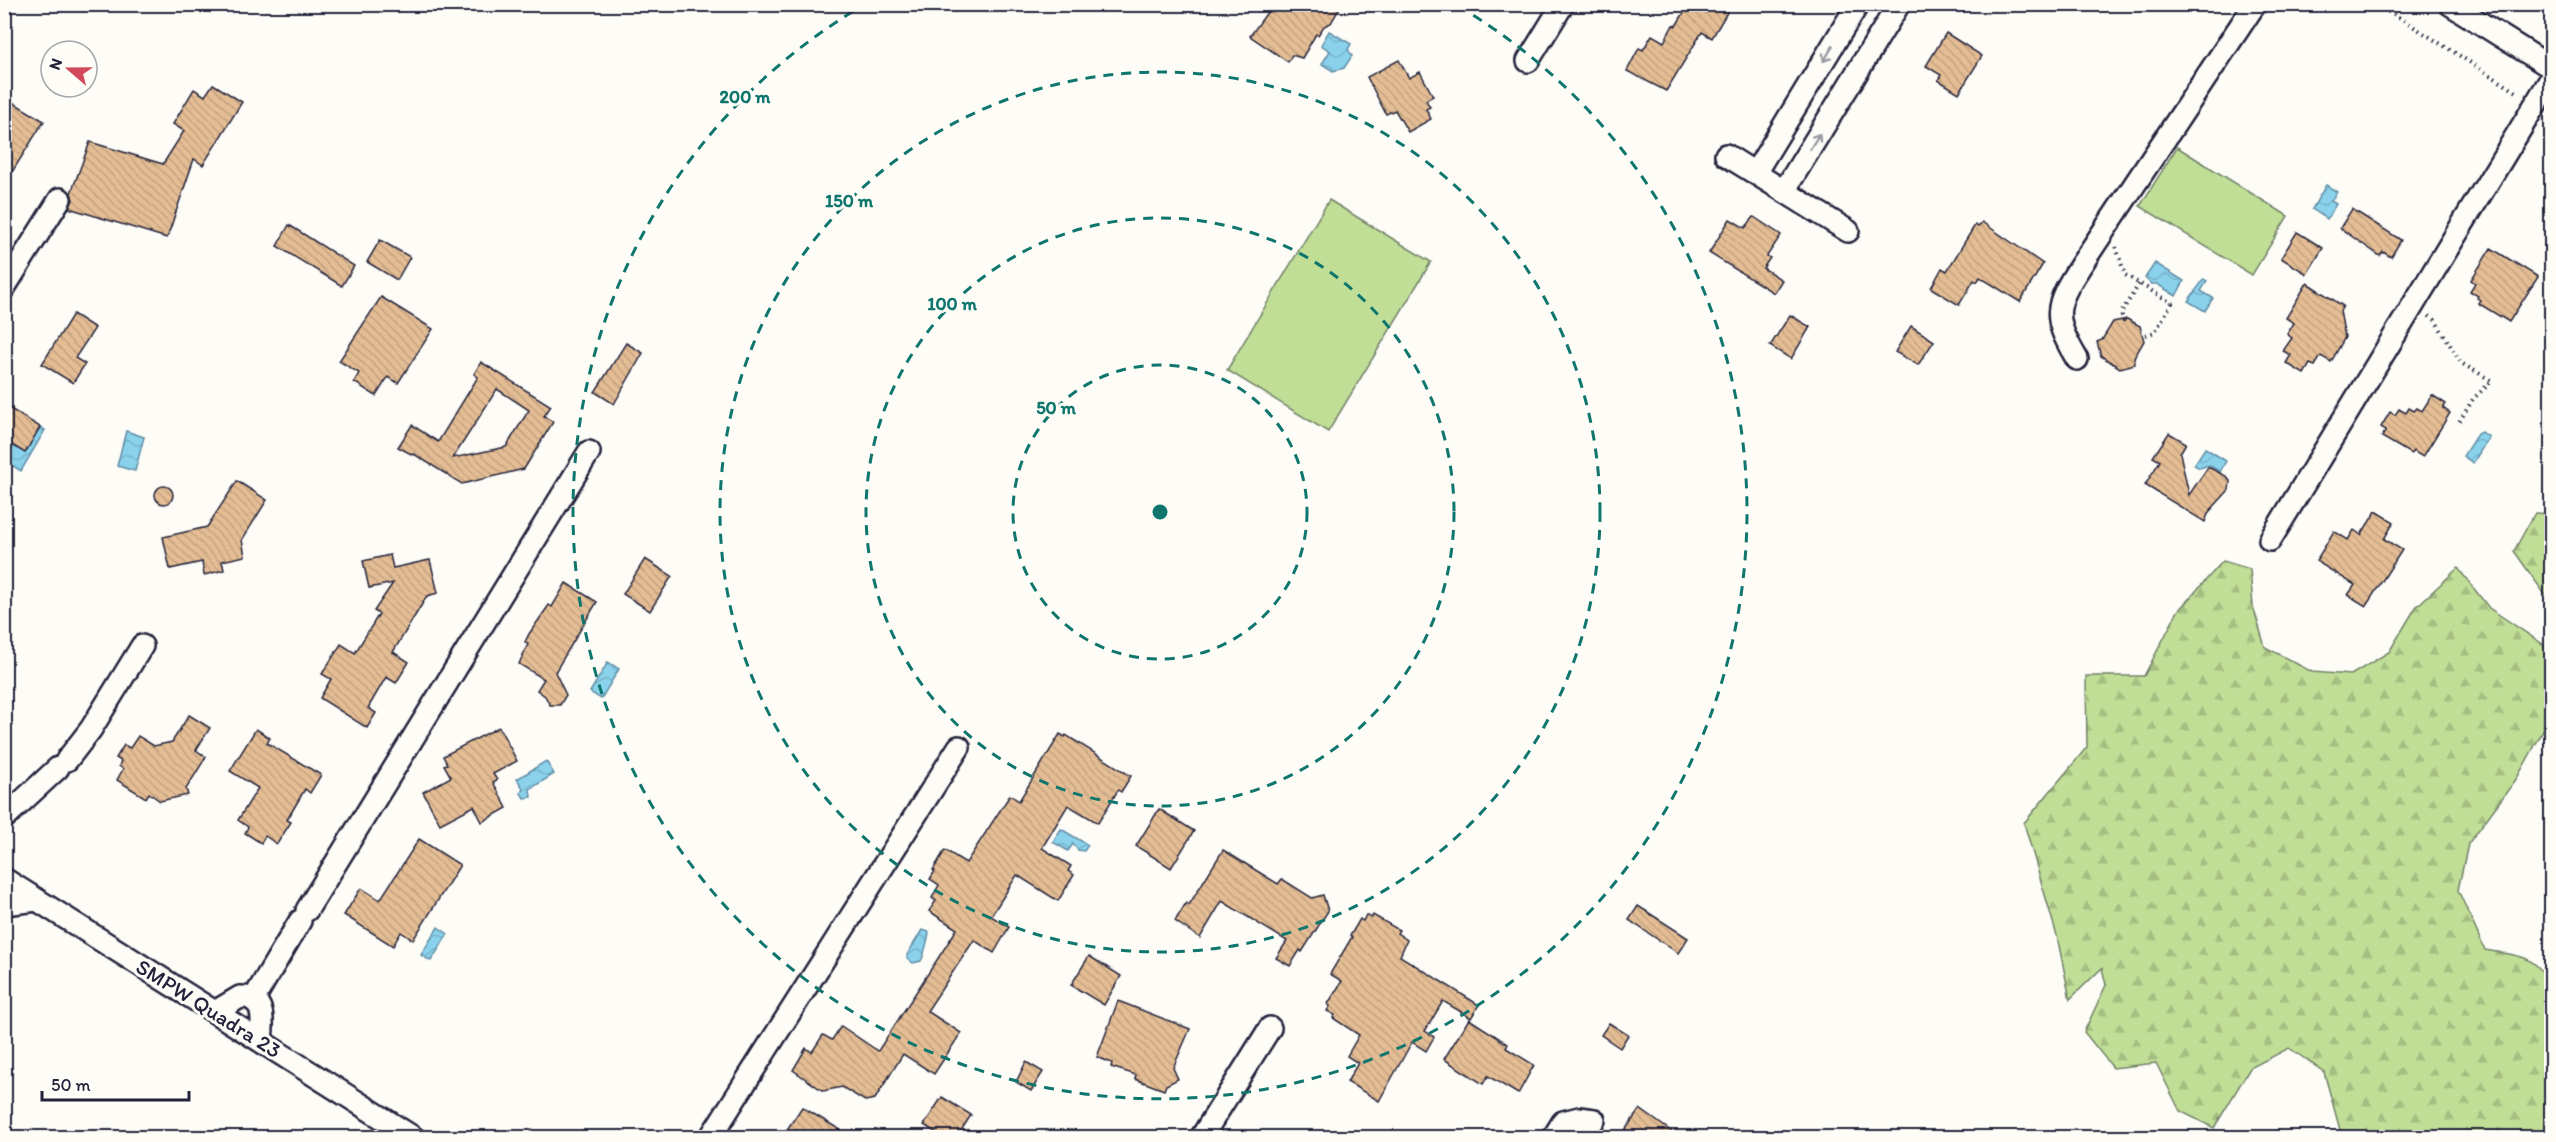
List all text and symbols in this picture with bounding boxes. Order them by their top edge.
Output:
north arrow [39,39,99,99]
one-way arrow [1821,45,1833,62]
text: N [45,56,66,72]
text: 200 m [720,86,771,108]
one-way arrow [1809,133,1821,150]
text: 150 m [825,190,874,212]
text: 100 m [927,293,978,315]
text: 50 m [1036,397,1077,419]
centre of rings [1150,502,1170,522]
street label: SMPW Quadra 23 [131,953,286,1064]
scale bar [42,1064,189,1102]
text: 50 m [51,1074,91,1096]

